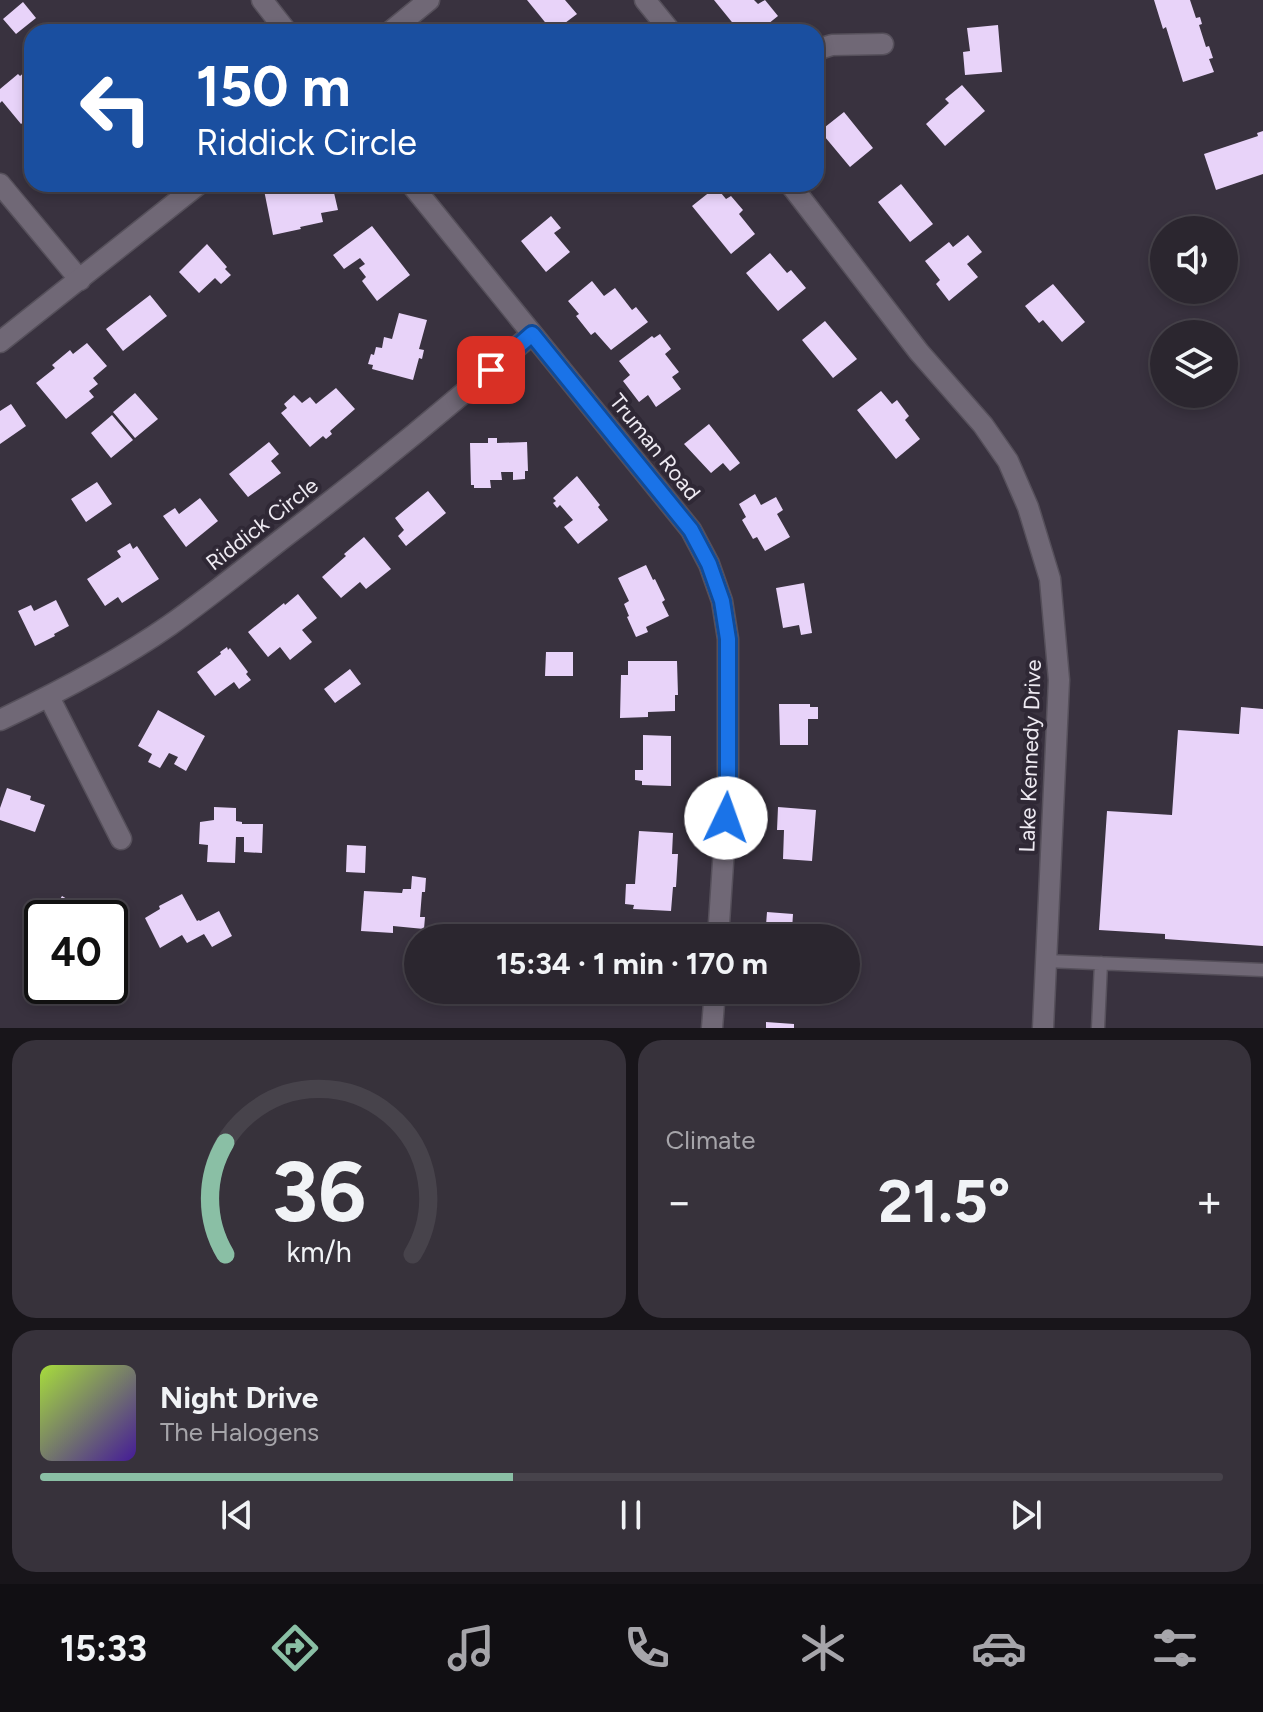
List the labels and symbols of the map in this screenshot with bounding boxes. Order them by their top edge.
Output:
pin [457,336,525,404]
street label: Truman Road [604,388,706,506]
street label: Riddick Circle [201,472,323,576]
street label: Lake Kennedy Drive [1013,659,1047,853]
position arrow [684,776,768,860]
speed limit sign: 40 [24,900,128,1004]

